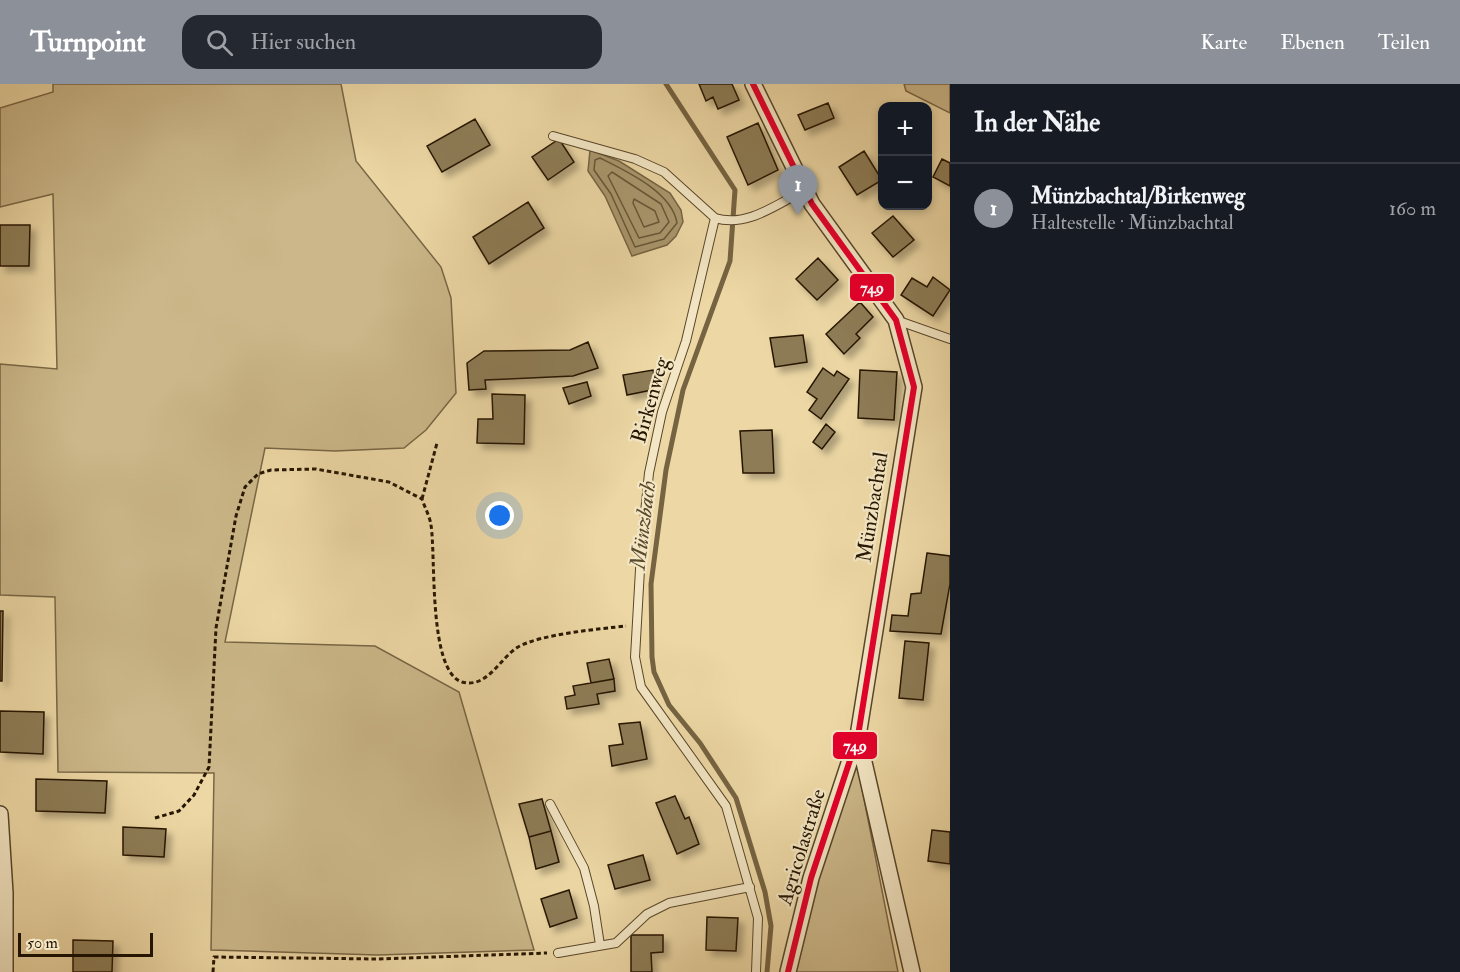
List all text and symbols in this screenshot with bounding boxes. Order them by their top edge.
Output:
search box [182,15,602,69]
text: Turnpoint [30,25,146,60]
icon: search [203,26,236,59]
text: Hier suchen [251,28,356,56]
text: Karte [1200,29,1247,56]
text: Ebenen [1280,29,1345,56]
text: Teilen [1378,29,1430,56]
map controls [878,102,932,210]
button: + [878,102,932,156]
text: In der Nähe [974,107,1100,139]
button: − [878,156,932,210]
pin: 1 [778,166,818,215]
text: Münzbachtal/Birkenweg [1031,182,1245,210]
text: 1 [990,196,997,221]
text: 160 m [1389,196,1436,221]
text: Haltestelle · Münzbachtal [1031,210,1234,235]
line badge: 749 [849,273,895,302]
text: 749 [860,278,884,298]
street label: Birkenweg [625,353,676,446]
street label: Münzbachtal [850,450,895,564]
water label: Münzbach [623,479,662,573]
your location [485,501,514,530]
line badge: 749 [832,731,878,760]
text: 749 [843,736,867,756]
street label: Agricolastraße [771,786,832,909]
scale bar [18,930,153,958]
text: 50 m [27,933,58,953]

